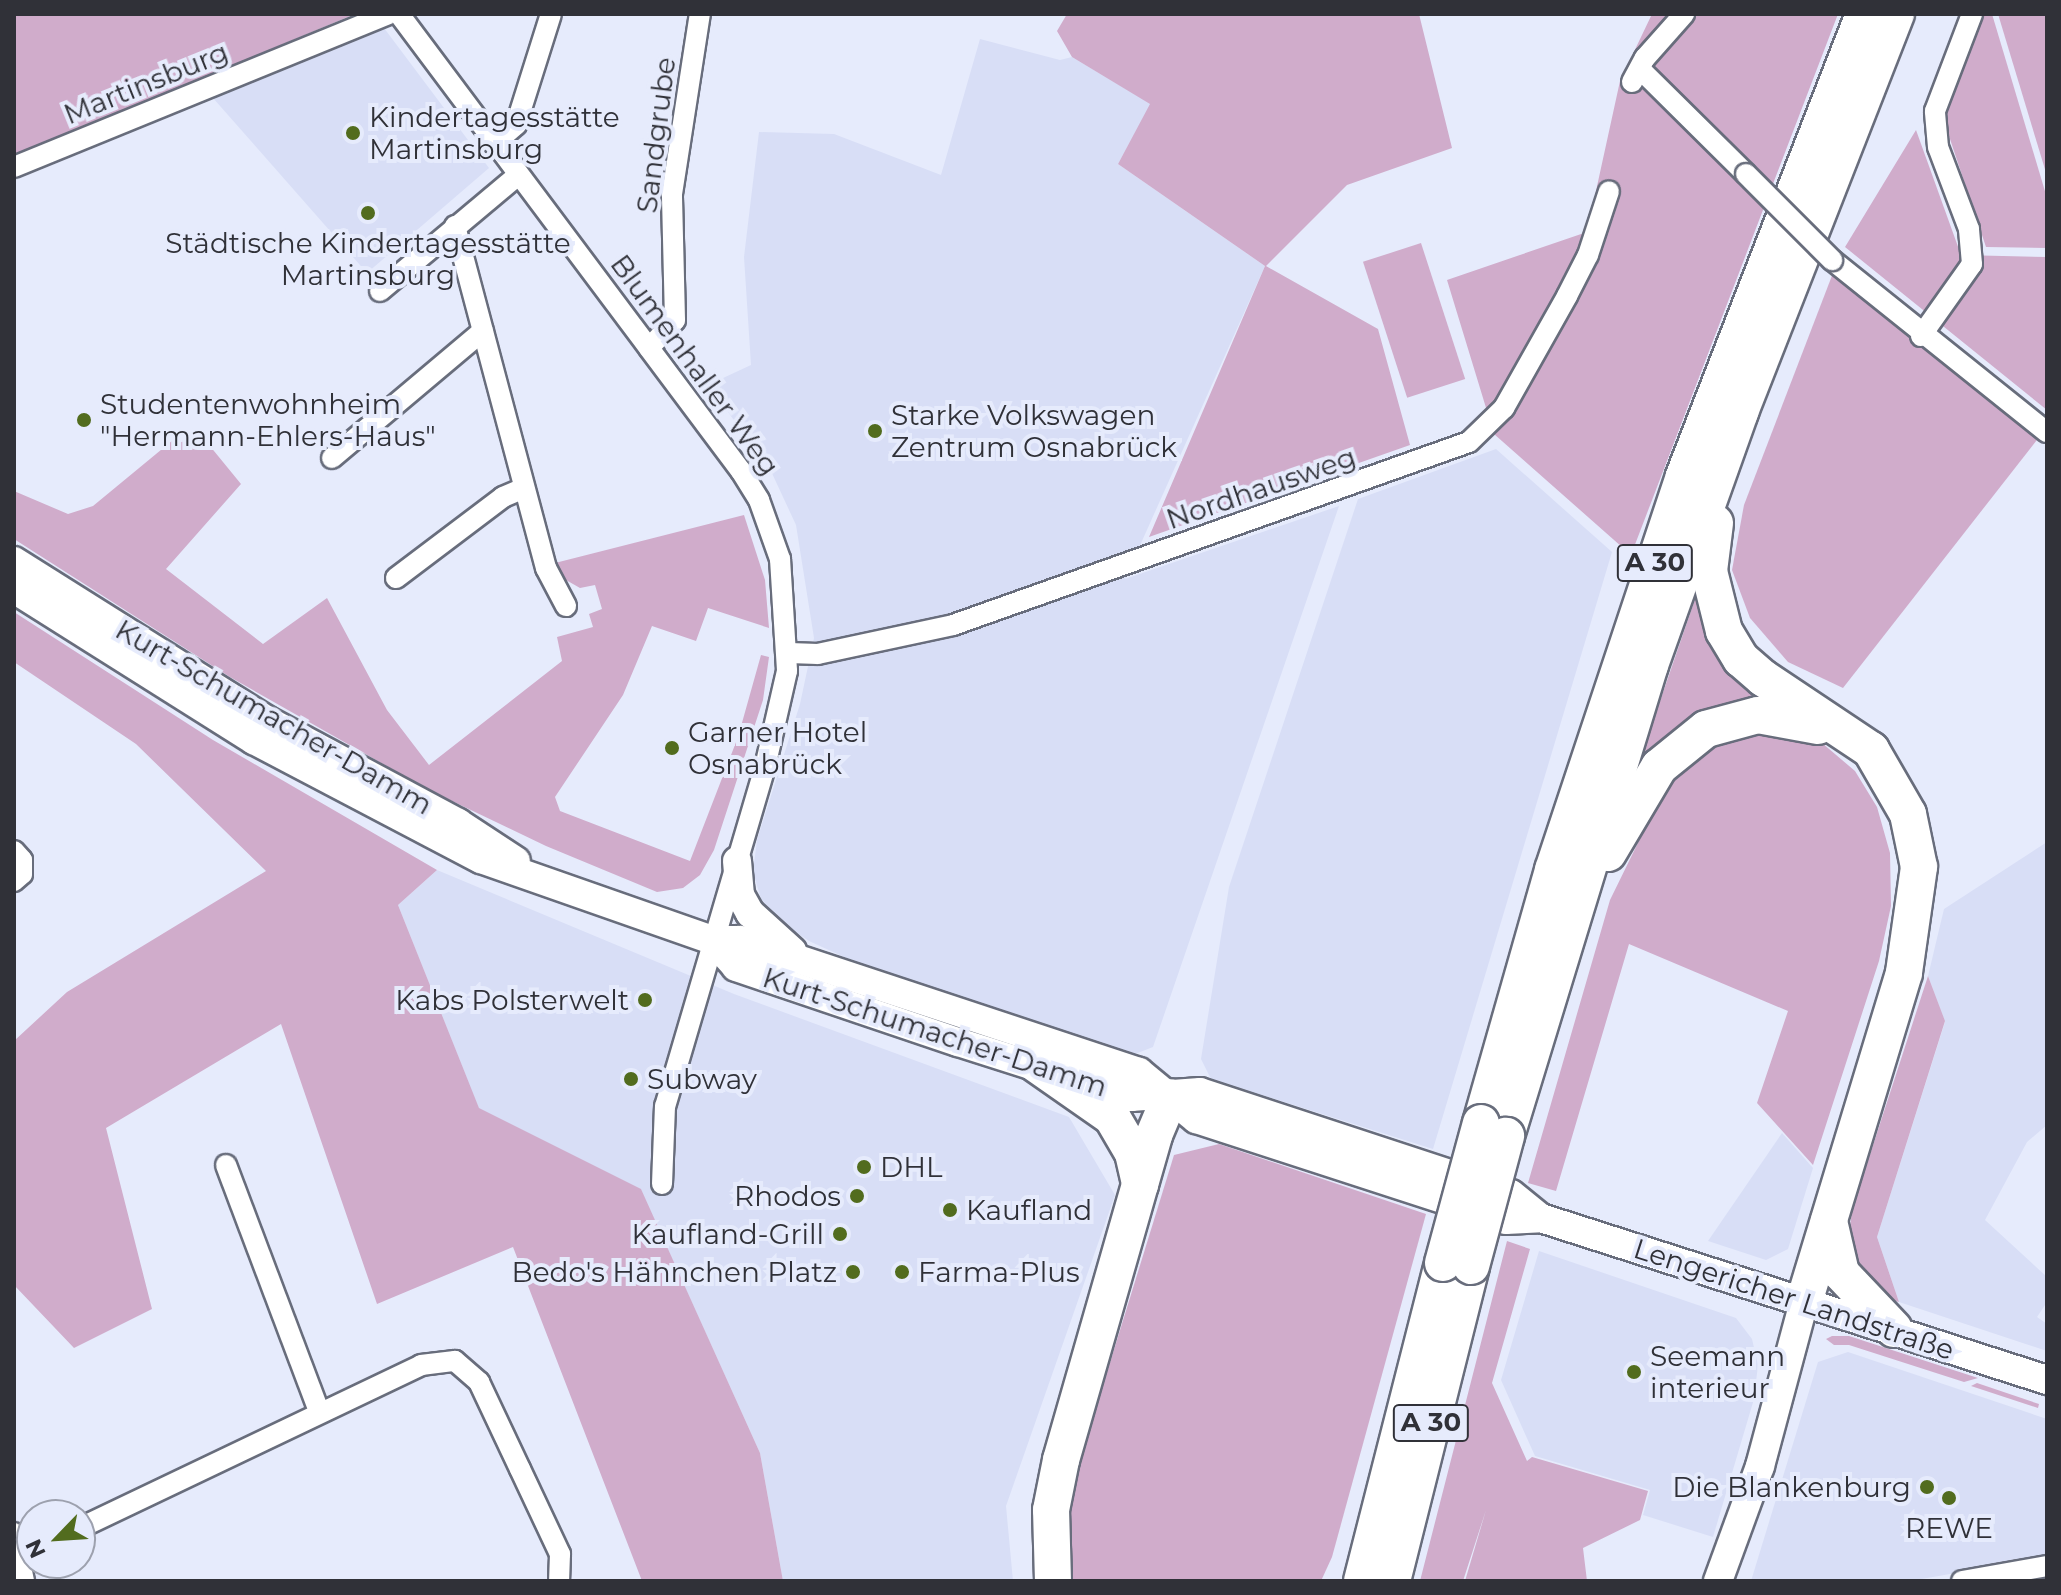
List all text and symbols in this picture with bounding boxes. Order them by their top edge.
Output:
street label: Martinsburg [59,35,233,131]
street label: Sandgrube [630,55,682,215]
place label: Kindertagesstätte Martinsburg [369,100,620,166]
marker: Kindertagesstätte Martinsburg [344,124,362,142]
marker: Städtische Kindertagesstätte Martinsburg [359,204,377,222]
place label: Städtische Kindertagesstätte Martinsburg [165,226,571,292]
street label: Blumenhaller Weg [604,248,786,482]
place label: Studentenwohnheim "Hermann-Ehlers-Haus" [100,387,436,453]
place label: Starke Volkswagen Zentrum Osnabrück [891,398,1177,464]
marker: Studentenwohnheim "Hermann-Ehlers-Haus" [75,411,93,429]
marker: Starke Volkswagen Zentrum Osnabrück [866,422,884,440]
street label: Nordhausweg [1162,440,1360,536]
road number: A 30 [1615,541,1695,585]
street label: Kurt-Schumacher-Damm [110,612,438,822]
place label: Garner Hotel Osnabrück [688,715,867,781]
marker: Garner Hotel Osnabrück [663,739,681,757]
street label: Kurt-Schumacher-Damm [759,960,1111,1104]
place label: Kabs Polsterwelt [395,983,629,1017]
marker: Kabs Polsterwelt [636,991,654,1009]
place label: Subway [647,1062,757,1096]
marker: Subway [622,1070,640,1088]
place label: DHL [880,1150,942,1184]
marker: DHL [855,1158,873,1176]
place label: Rhodos [734,1179,841,1213]
marker: Rhodos [848,1187,866,1205]
place label: Kaufland [966,1193,1092,1227]
marker: Kaufland [941,1201,959,1219]
place label: Kaufland-Grill [631,1217,824,1251]
marker: Kaufland-Grill [831,1225,849,1243]
street label: Lengericher Landstraße [1630,1231,1958,1367]
place label: Bedo's Hähnchen Platz [512,1255,837,1289]
place label: Farma-Plus [918,1255,1080,1289]
marker: Bedo's Hähnchen Platz [844,1263,862,1281]
marker: Farma-Plus [893,1263,911,1281]
place label: Seemann interieur [1650,1339,1785,1405]
marker: Seemann interieur [1625,1363,1643,1381]
road number: A 30 [1391,1401,1471,1445]
place label: Die Blankenburg [1672,1470,1911,1504]
marker: Die Blankenburg [1918,1478,1936,1496]
marker: REWE [1940,1489,1958,1507]
north arrow [16,1499,96,1579]
place label: REWE [1905,1511,1993,1545]
text: N [20,1535,52,1562]

